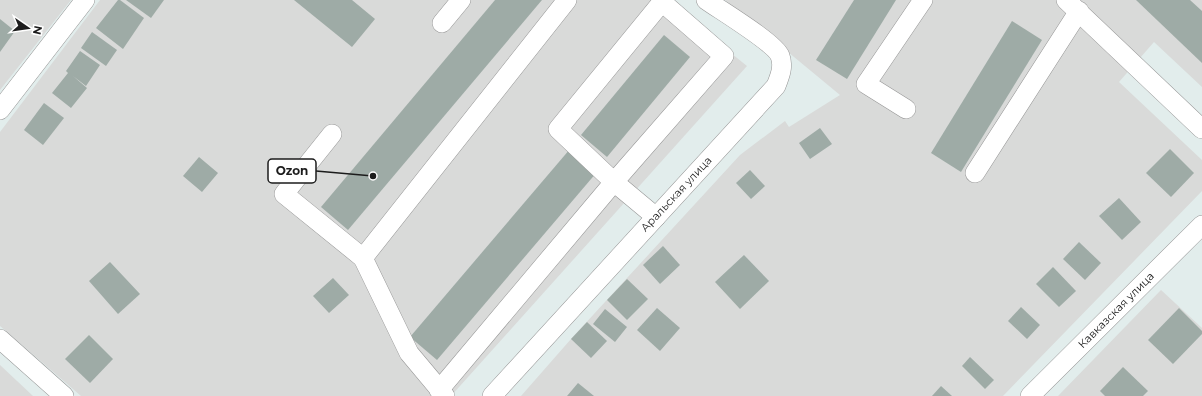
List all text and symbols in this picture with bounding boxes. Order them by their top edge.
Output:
north arrow [8,8,48,48]
text: N [30,24,46,36]
street label: Аральская улица [637,153,715,235]
callout: Ozon [268,159,316,183]
text: Ozon [276,163,308,178]
street label: Кавказская улица [1075,269,1157,351]

